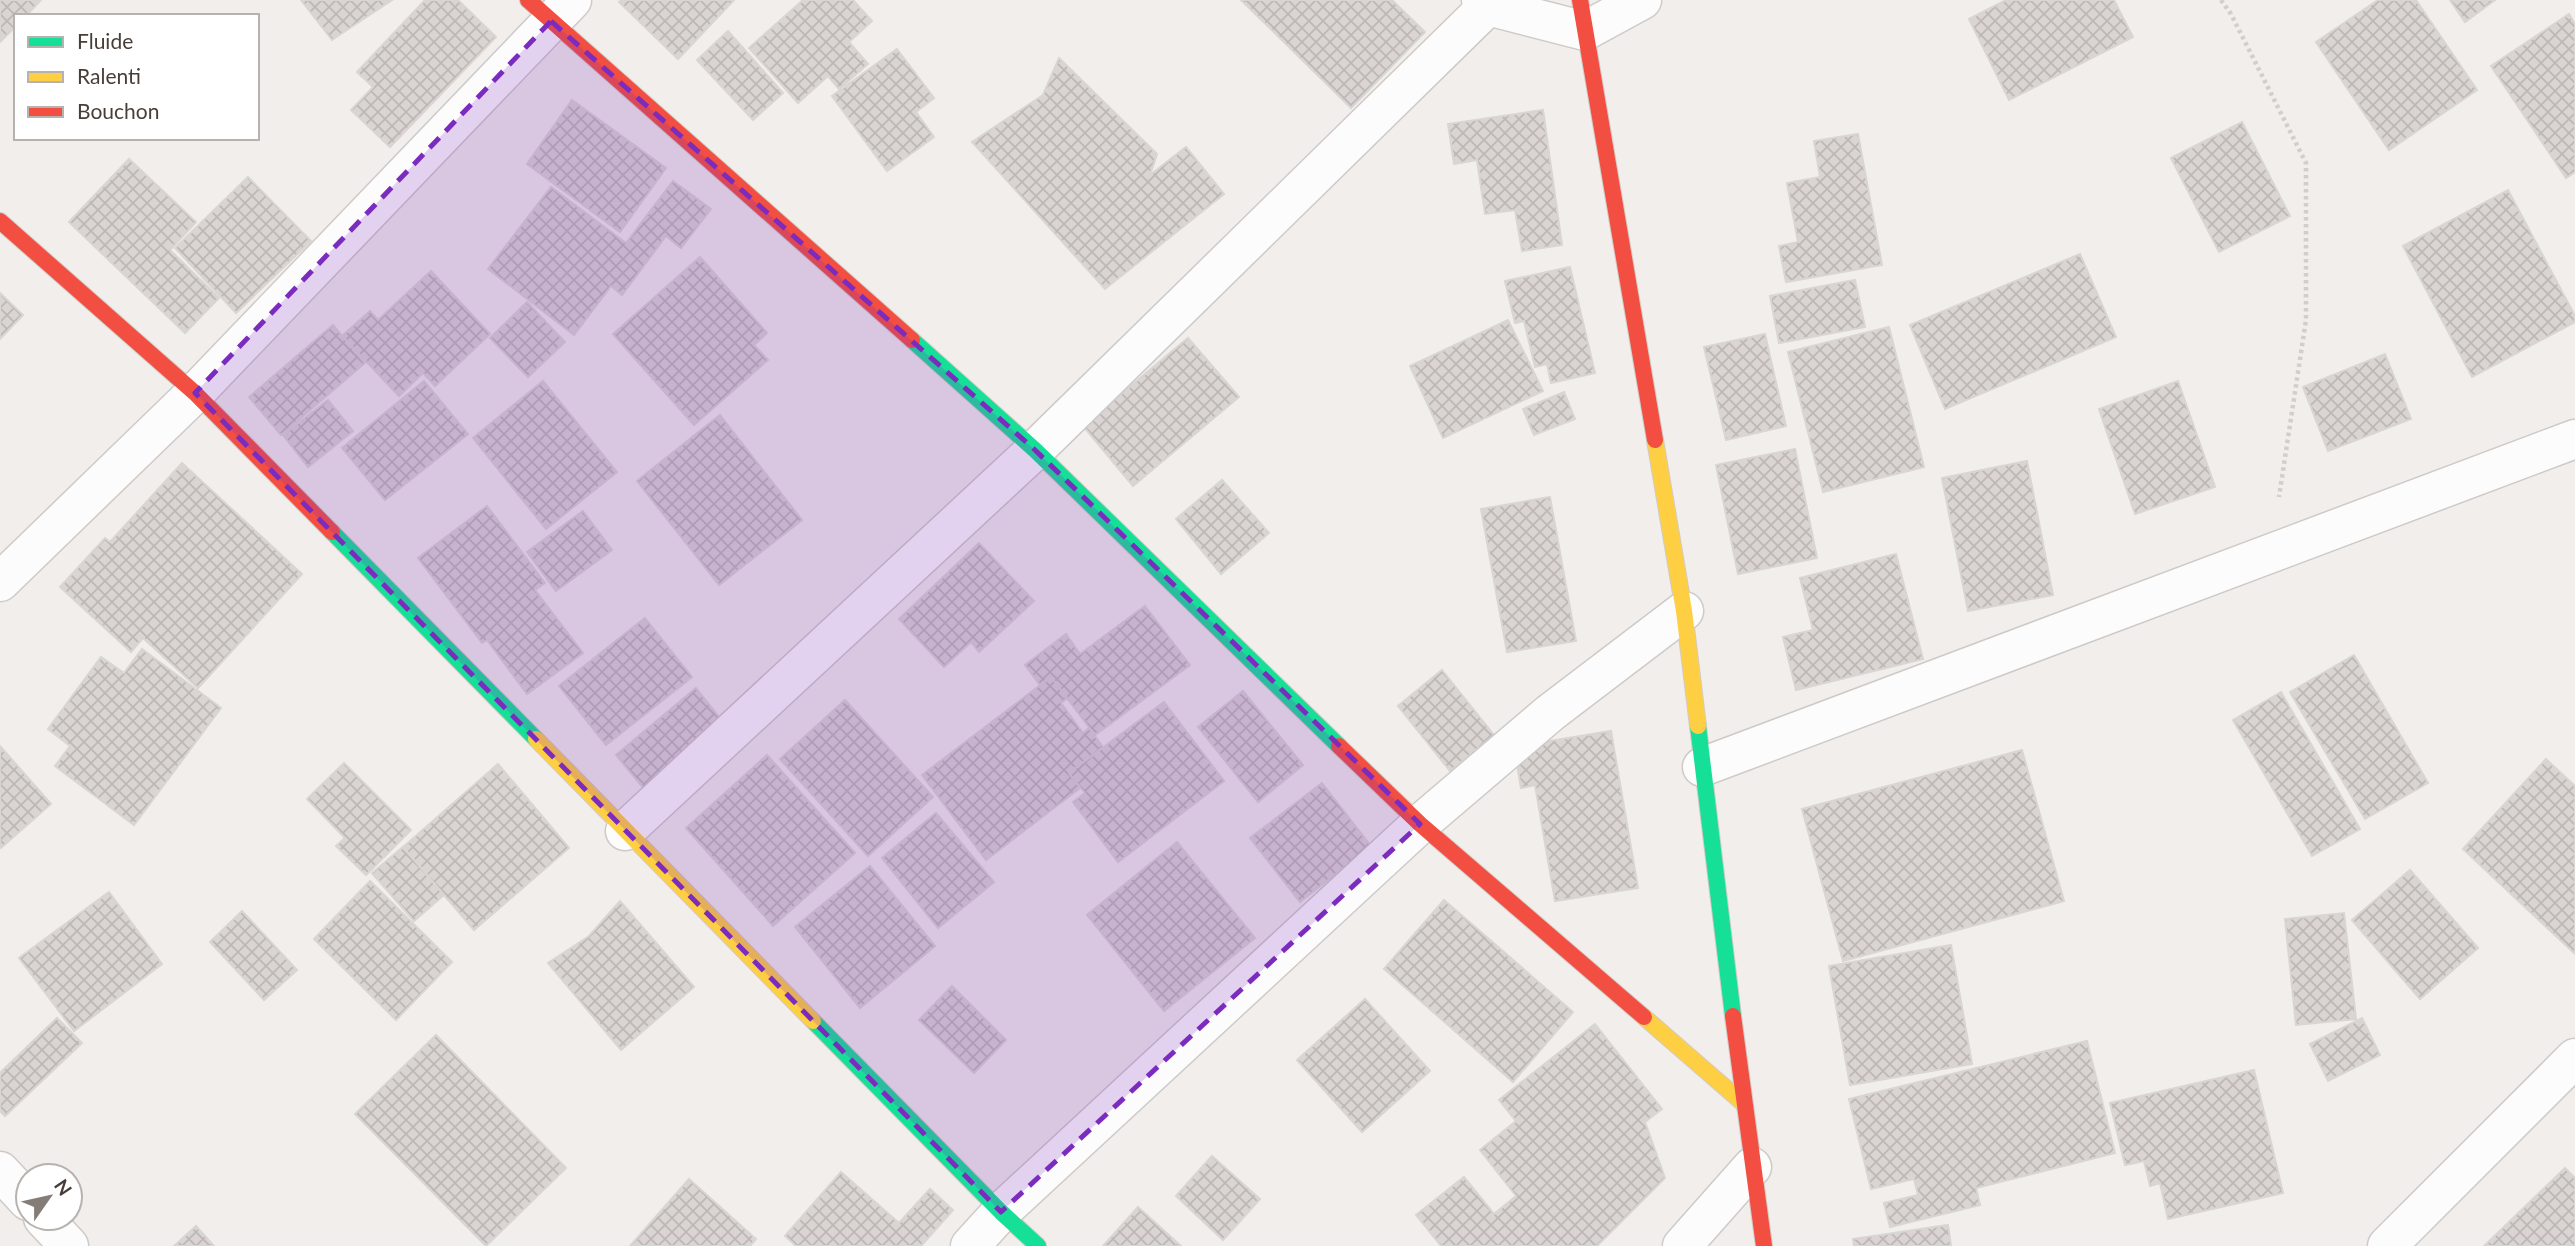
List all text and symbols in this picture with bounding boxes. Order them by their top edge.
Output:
legend [14,14,259,140]
text: Fluide [77,28,133,53]
text: Ralenti [77,63,141,88]
text: Bouchon [77,98,159,123]
north arrow [14,1162,84,1232]
text: N [50,1175,77,1200]

